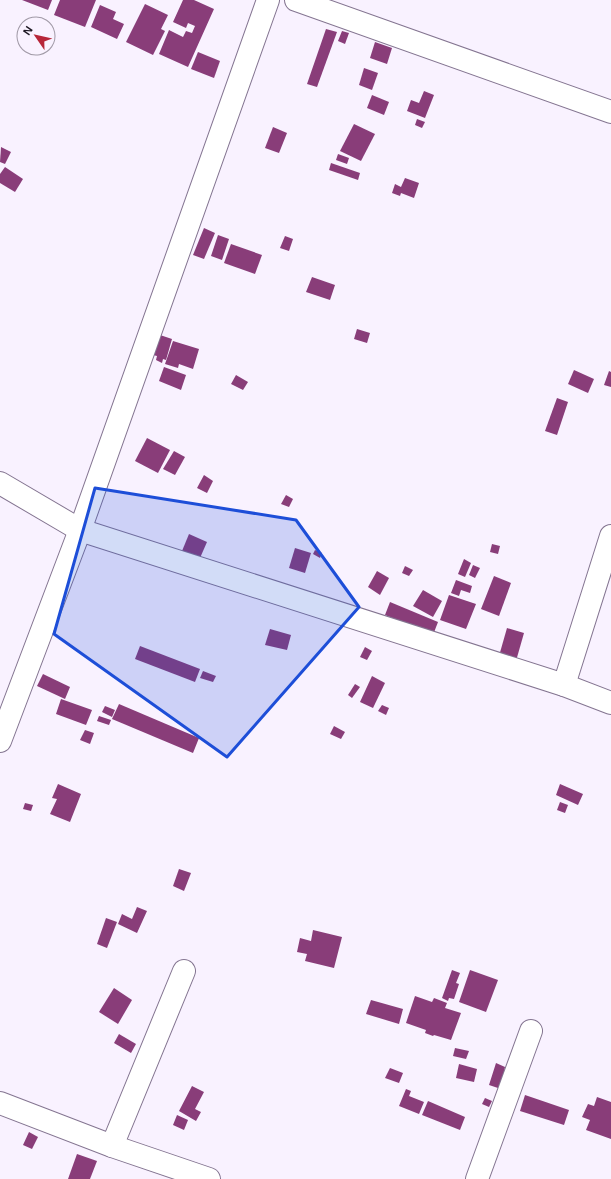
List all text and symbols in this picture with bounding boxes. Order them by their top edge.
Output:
north arrow [16,16,56,56]
text: N [21,24,35,37]

